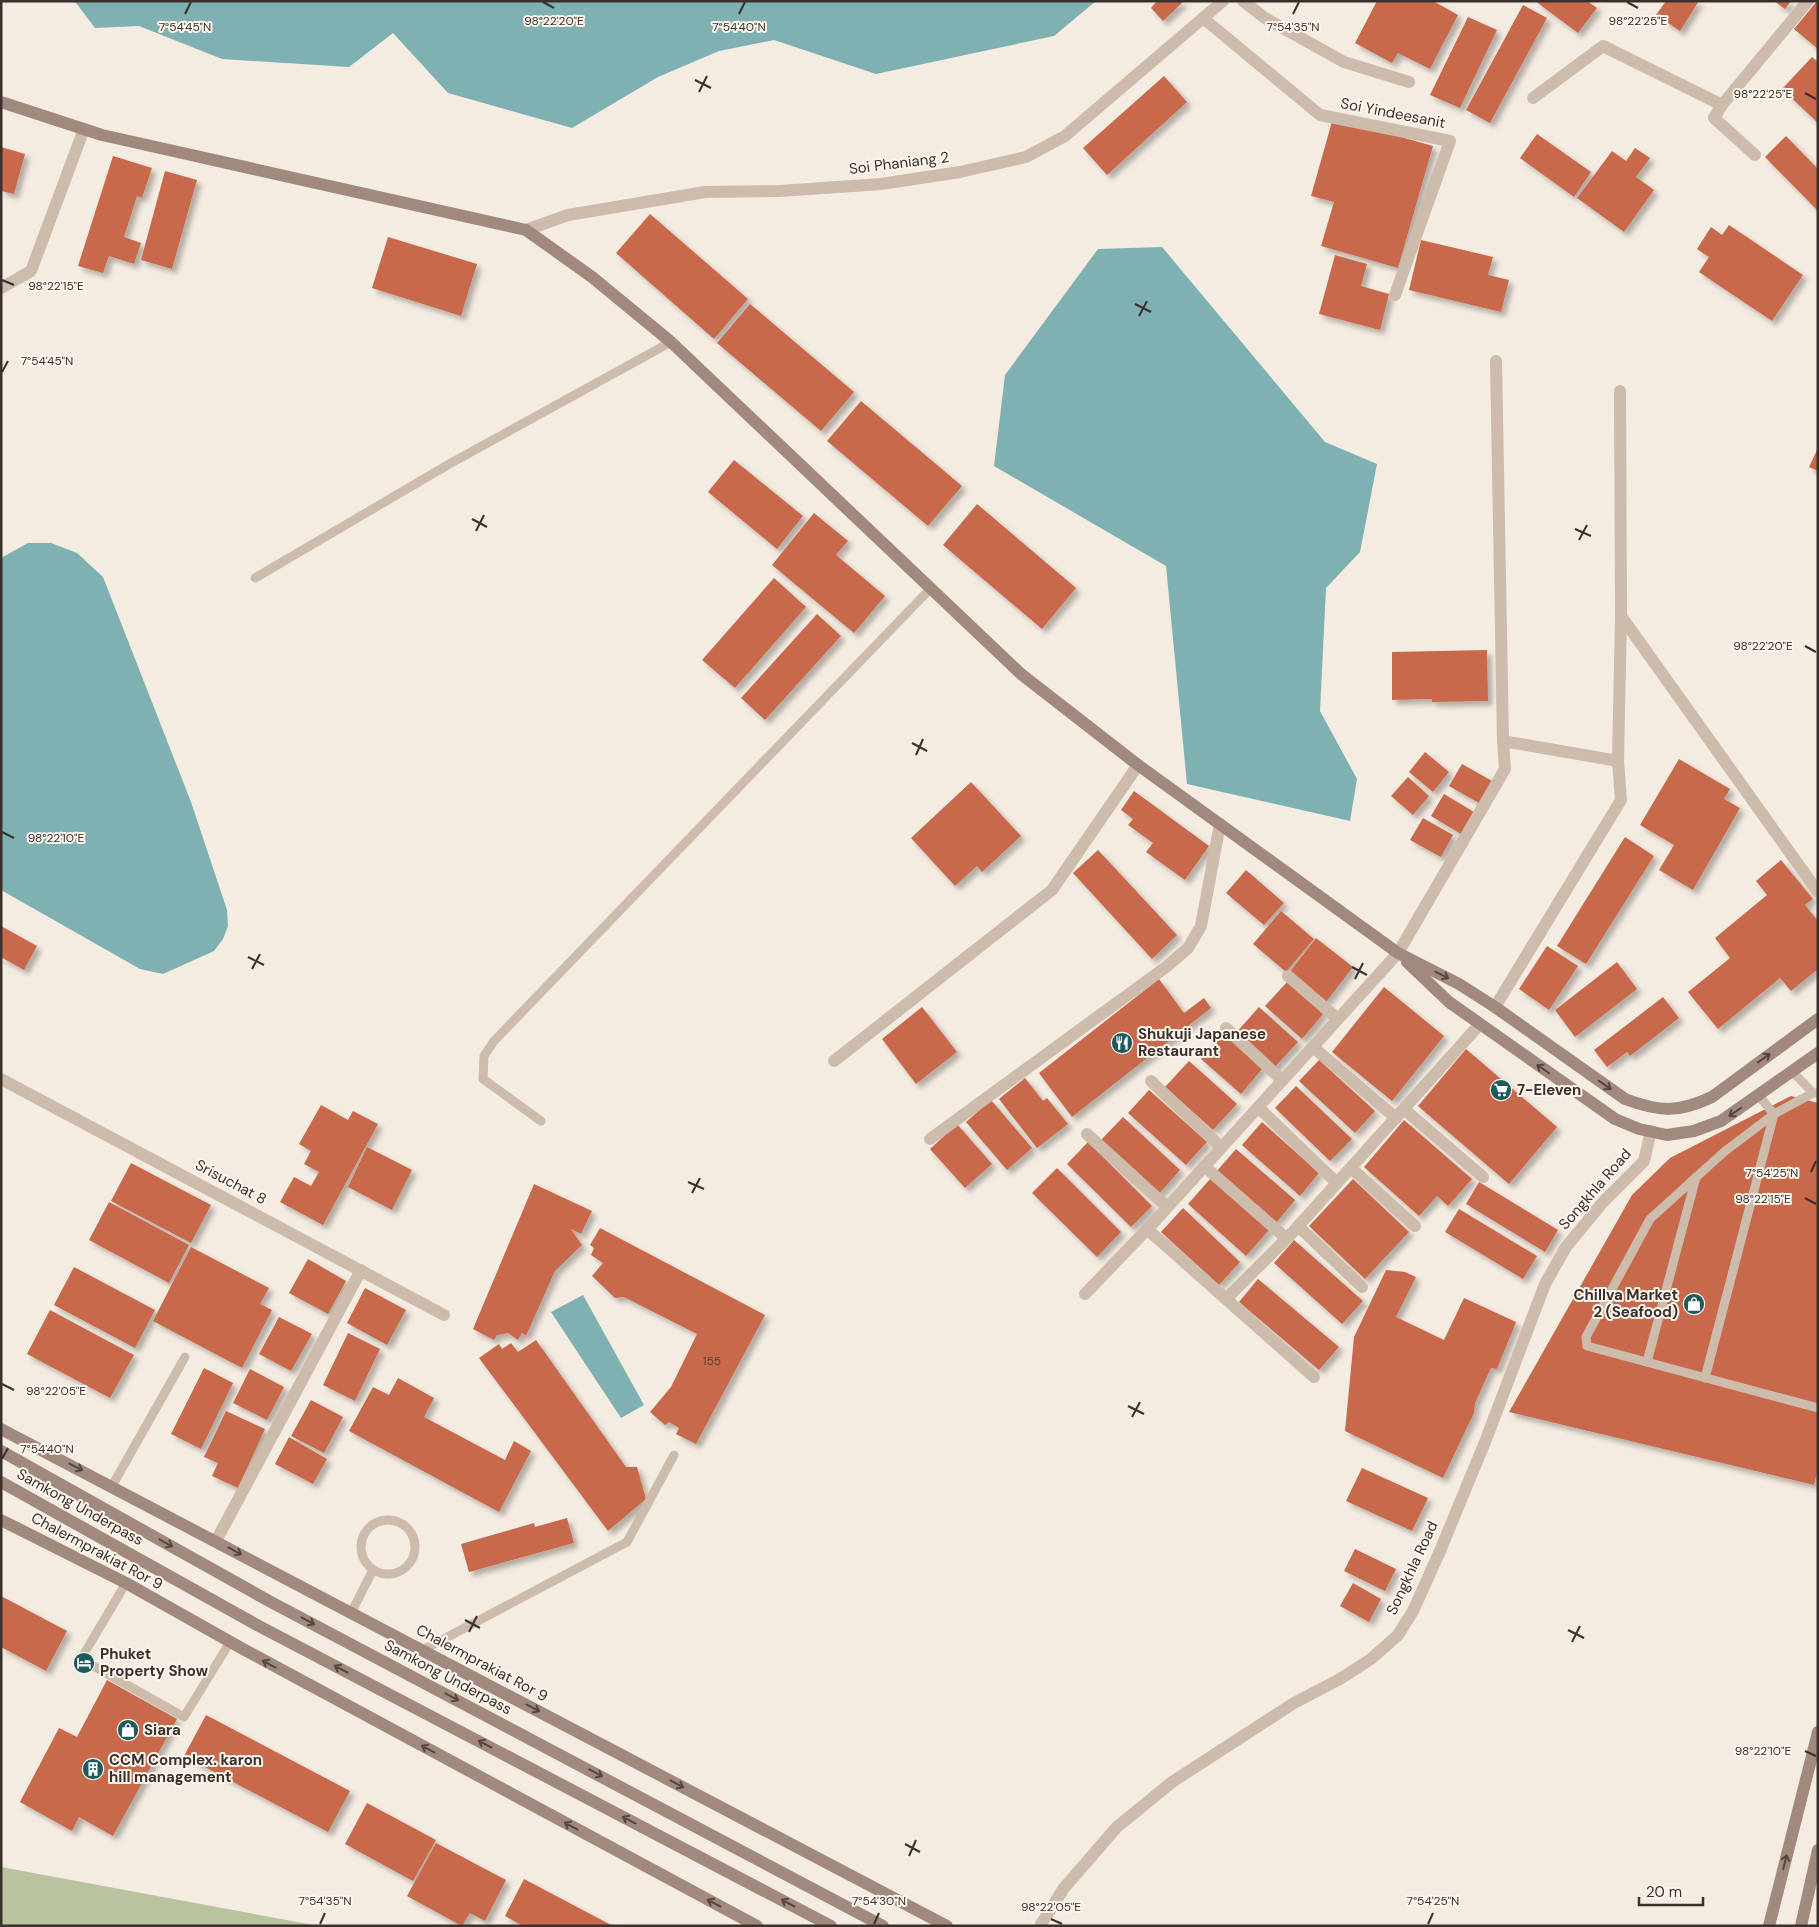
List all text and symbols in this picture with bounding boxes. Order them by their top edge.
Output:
text: 98°22'20"E [524,13,584,29]
text: 98°22'25"E [1609,13,1668,29]
text: 7°54'45"N [159,19,211,35]
text: 7°54'40"N [712,19,766,35]
text: 7°54'35"N [1266,19,1320,35]
text: 98°22'25"E [1734,86,1793,102]
street label: Soi Yindeesanit [1339,93,1447,133]
street label: Soi Phaniang 2 [848,147,950,179]
text: 98°22'15"E [28,278,84,294]
text: 7°54'45"N [21,353,73,369]
text: 98°22'20"E [1733,638,1793,654]
text: 98°22'10"E [28,830,85,846]
one-way arrow [1434,970,1449,980]
place label: Shukuji Japanese Restaurant [1138,1024,1266,1061]
restaurant icon: Shukuji Japanese Restaurant [1110,1031,1134,1055]
one-way arrow [1757,1053,1771,1063]
one-way arrow [1537,1064,1551,1074]
supermarket icon: 7-Eleven [1489,1078,1513,1102]
place label: 7-Eleven [1517,1080,1581,1100]
one-way arrow [1598,1080,1612,1090]
one-way arrow [1728,1107,1742,1117]
street label: Songkhla Road [1554,1144,1636,1234]
street label: Srisuchat 8 [192,1155,270,1209]
text: 7°54'25"N [1746,1165,1798,1181]
text: 98°22'15"E [1735,1191,1791,1207]
place label: Chillva Market 2 (Seafood) [1574,1285,1678,1322]
shop icon: Chillva Market 2 (Seafood) [1682,1292,1706,1316]
house number: 155 [703,1353,721,1369]
text: 98°22'05"E [26,1383,86,1399]
text: 7°54'40"N [20,1441,74,1457]
one-way arrow [68,1463,83,1472]
street label: Samkong Underpass [13,1464,147,1550]
street label: Chalermprakiat Ror 9 [28,1508,166,1594]
street label: Songkhla Road [1382,1518,1442,1618]
one-way arrow [158,1539,173,1548]
one-way arrow [227,1546,242,1556]
one-way arrow [301,1616,316,1626]
street label: Chalermprakiat Ror 9 [413,1620,551,1706]
street label: Samkong Underpass [381,1635,515,1719]
place label: Phuket Property Show [100,1644,209,1681]
hotel icon: Phuket Property Show [72,1651,96,1675]
one-way arrow [262,1659,277,1669]
one-way arrow [334,1664,349,1673]
one-way arrow [444,1693,459,1703]
one-way arrow [526,1703,541,1713]
shop icon: Siara [116,1718,140,1742]
place label: Siara [144,1720,181,1740]
one-way arrow [478,1739,493,1748]
text: 98°22'10"E [1735,1743,1792,1759]
one-way arrow [421,1744,436,1753]
place label: CCM Complex. karon hill management [109,1750,262,1787]
building icon: CCM Complex. karon hill management [81,1757,105,1781]
one-way arrow [588,1769,602,1779]
one-way arrow [670,1779,685,1789]
one-way arrow [622,1815,637,1824]
one-way arrow [564,1821,579,1830]
one-way arrow [1781,1854,1790,1870]
scale bar [1639,1874,1703,1906]
text: 20 m [1646,1882,1682,1902]
text: 7°54'35"N [298,1893,352,1909]
text: 7°54'30"N [852,1893,906,1909]
text: 7°54'25"N [1407,1893,1459,1909]
one-way arrow [707,1898,722,1908]
one-way arrow [781,1898,796,1907]
text: 98°22'05"E [1021,1899,1081,1915]

